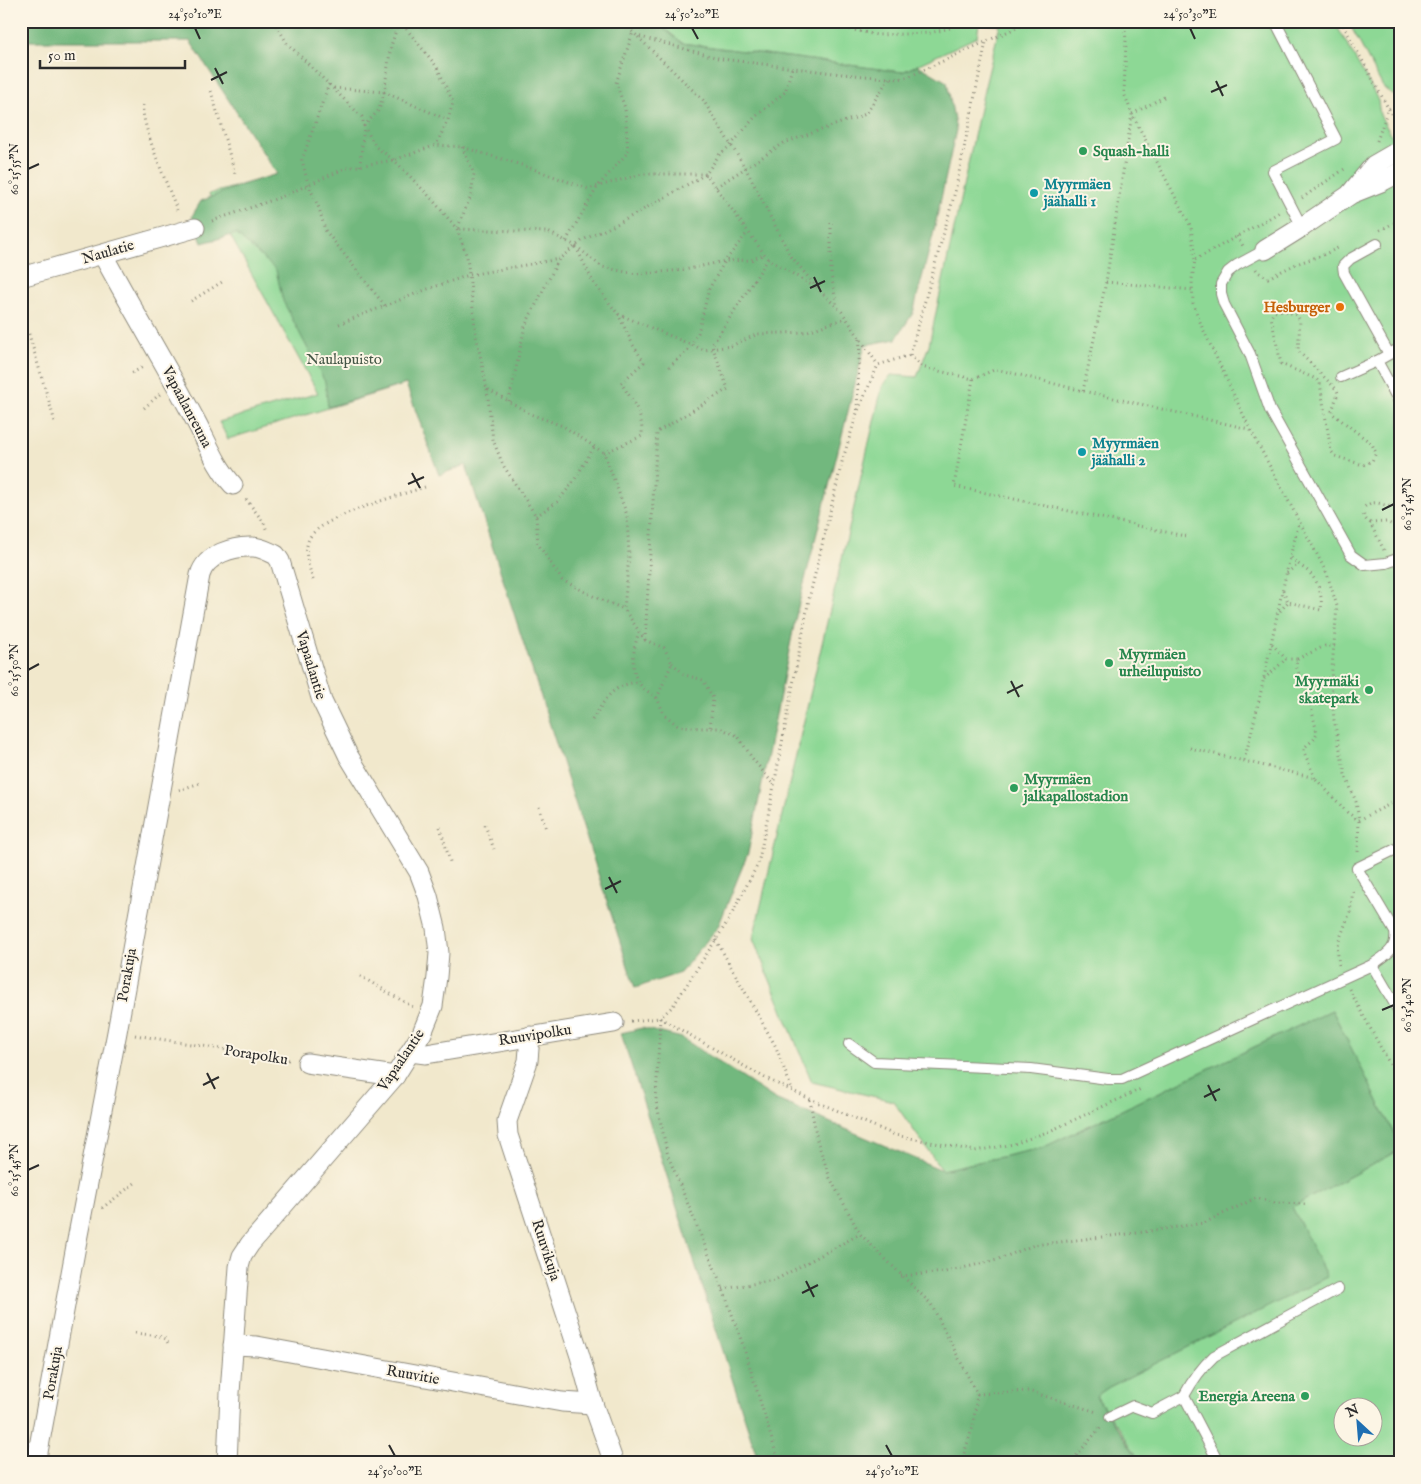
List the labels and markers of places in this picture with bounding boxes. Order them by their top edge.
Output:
place label: Squash-halli [1093,142,1169,161]
marker: Squash-halli [1077,145,1089,157]
place label: Myyrmäen jäähalli 1 [1042,175,1111,211]
marker: Myyrmäen jäähalli 1 [1028,187,1040,199]
place label: Hesburger [1263,298,1330,317]
marker: Hesburger [1334,301,1346,313]
place label: Myyrmäen jäähalli 2 [1090,434,1159,470]
marker: Myyrmäen jäähalli 2 [1076,446,1088,458]
place label: Myyrmäen urheilupuisto [1119,645,1201,681]
marker: Myyrmäen urheilupuisto [1103,657,1115,669]
place label: Myyrmäki skatepark [1295,672,1360,708]
marker: Myyrmäki skatepark [1363,684,1375,696]
place label: Myyrmäen jalkapallostadion [1022,770,1128,806]
marker: Myyrmäen jalkapallostadion [1008,782,1020,794]
place label: Energia Areena [1198,1387,1296,1406]
marker: Energia Areena [1299,1390,1311,1402]

